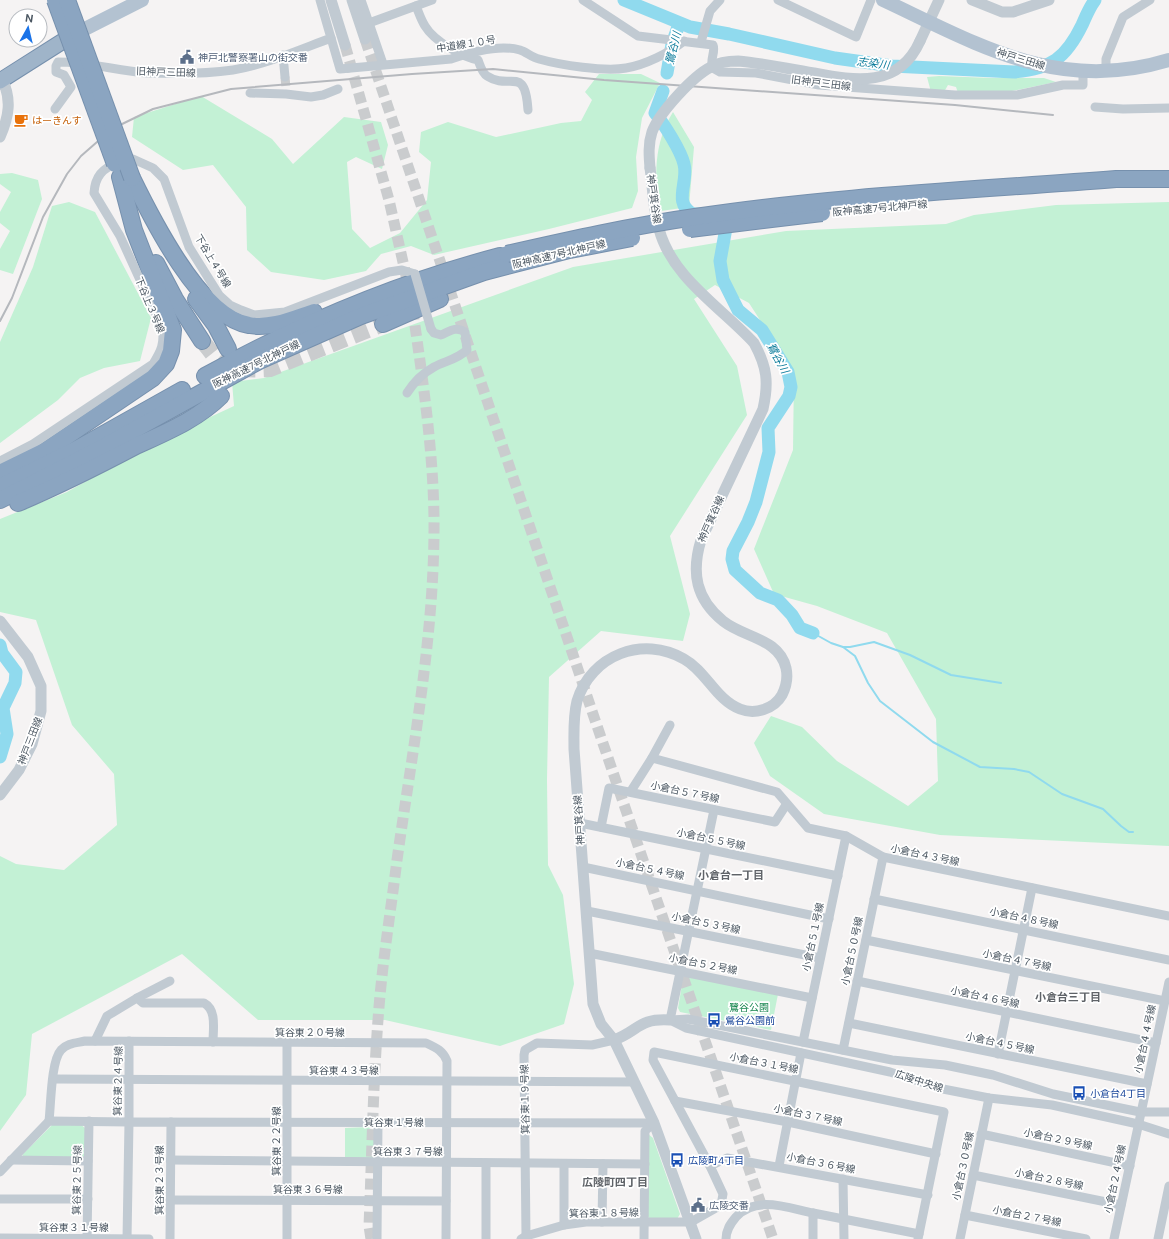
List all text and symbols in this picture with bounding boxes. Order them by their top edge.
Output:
north arrow [8,8,48,48]
text: N [24,11,34,26]
water label: 鷺谷川 [662,29,684,66]
street label: 中道線１０号 [435,33,497,55]
street label: 神戸三田線 [995,45,1047,73]
public building icon: 神戸北警察署山の街交番 [179,49,195,65]
place label: 神戸北警察署山の街交番 [198,51,308,64]
water label: 志染川 [856,54,891,72]
street label: 旧神戸三田線 [136,64,196,80]
street label: 旧神戸三田線 [790,73,852,93]
cafe icon: はーきんす [13,112,29,128]
place label: はーきんす [32,114,82,127]
street label: 神戸箕谷線 [644,173,664,225]
street label: 阪神高速7号北神戸線 [832,197,928,219]
street label: 下谷上４号線 [192,232,234,290]
street label: 阪神高速7号北神戸線 [511,237,607,271]
street label: 下谷上３号線 [132,275,168,335]
street label: 阪神高速7号北神戸線 [210,337,302,391]
water label: 鷺谷川 [764,340,793,377]
street label: 神戸箕谷線 [695,494,727,544]
street label: 神戸三田線 [15,715,45,767]
street label: 小倉台５７号線 [649,778,721,806]
street label: 神戸箕谷線 [571,795,587,845]
street label: 小倉台５５号線 [675,825,747,853]
street label: 小倉台４３号線 [889,841,961,869]
street label: 小倉台５４号線 [614,855,686,883]
district label: 小倉台一丁目 [698,868,764,882]
street label: 小倉台５１号線 [799,901,827,973]
street label: 小倉台４８号線 [988,904,1060,932]
street label: 小倉台５３号線 [670,909,742,937]
street label: 小倉台５０号線 [838,915,866,987]
street label: 小倉台４７号線 [981,946,1053,974]
street label: 小倉台５２号線 [667,951,739,977]
street label: 小倉台４６号線 [949,983,1021,1011]
district label: 小倉台三丁目 [1035,990,1101,1004]
park label: 鷺谷公園 [729,1001,769,1014]
street label: 小倉台４４号線 [1131,1003,1159,1075]
bus stop icon: 鶯谷公園前 [706,1012,722,1028]
place label: 鶯谷公園前 [725,1014,775,1027]
street label: 箕谷東２０号線 [275,1026,345,1039]
street label: 小倉台４５号線 [964,1029,1036,1057]
street label: 箕谷東２４号線 [111,1046,125,1116]
street label: 小倉台３１号線 [728,1050,800,1076]
street label: 箕谷東４３号線 [309,1064,379,1077]
street label: 箕谷東１９号線 [518,1064,532,1134]
street label: 広陵中央線 [893,1067,945,1095]
bus stop icon: 小倉台4丁目 [1071,1085,1087,1101]
place label: 小倉台4丁目 [1090,1087,1146,1100]
street label: 小倉台３７号線 [772,1101,844,1129]
street label: 箕谷東２２号線 [270,1106,283,1176]
street label: 箕谷東１号線 [364,1116,424,1129]
street label: 小倉台２９号線 [1022,1125,1094,1153]
street label: 小倉台３０号線 [949,1130,977,1202]
street label: 小倉台２４号線 [1101,1143,1129,1215]
street label: 箕谷東２５号線 [70,1145,84,1215]
street label: 箕谷東２３号線 [153,1145,166,1215]
street label: 箕谷東３７号線 [373,1145,443,1158]
street label: 小倉台３６号線 [785,1150,857,1176]
bus stop icon: 広陵町4丁目 [669,1152,685,1168]
place label: 広陵町4丁目 [688,1154,744,1167]
street label: 小倉台２８号線 [1013,1165,1085,1193]
district label: 広陵町四丁目 [582,1175,648,1189]
street label: 箕谷東３６号線 [273,1183,343,1196]
public building icon: 広陵交番 [690,1197,706,1213]
place label: 広陵交番 [709,1199,749,1212]
street label: 小倉台２７号線 [991,1203,1063,1229]
street label: 箕谷東１８号線 [569,1206,639,1220]
street label: 箕谷東３１号線 [39,1221,109,1234]

